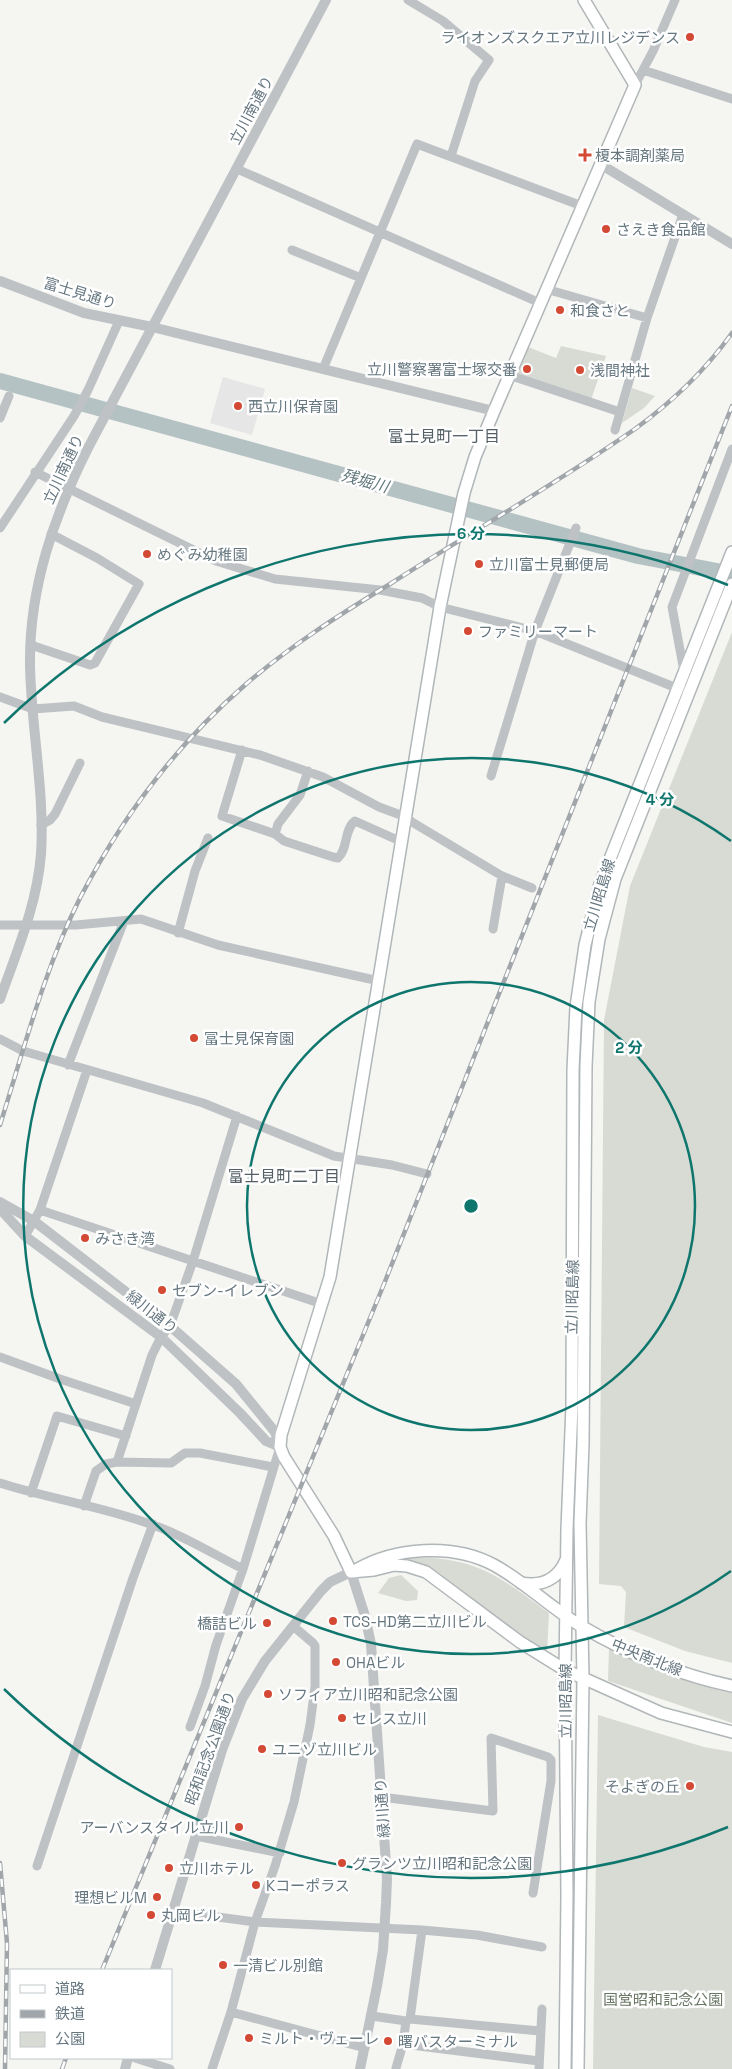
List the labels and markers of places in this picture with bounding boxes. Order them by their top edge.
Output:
place label: ライオンズスクエア立川レジデンス [441,28,680,47]
marker: ライオンズスクエア立川レジデンス [684,31,696,43]
place label: 榎本調剤薬局 [595,146,685,165]
marker: 榎本調剤薬局 [579,149,591,161]
place label: さえき食品館 [616,220,706,239]
marker: さえき食品館 [600,223,612,235]
place label: 和食さと [570,301,630,320]
marker: 和食さと [554,304,566,316]
place label: 立川警察署富士塚交番 [367,360,517,379]
place label: 浅間神社 [590,361,650,380]
marker: 立川警察署富士塚交番 [521,363,533,375]
marker: 浅間神社 [574,364,586,376]
place label: 西立川保育園 [248,397,338,416]
marker: 西立川保育園 [232,400,244,412]
place label: めぐみ幼稚園 [157,545,247,564]
marker: めぐみ幼稚園 [141,548,153,560]
place label: 立川富士見郵便局 [489,555,609,574]
marker: 立川富士見郵便局 [473,558,485,570]
place label: ファミリーマート [478,622,598,641]
marker: ファミリーマート [462,625,474,637]
place label: 冨士見保育園 [204,1029,294,1048]
marker: 冨士見保育園 [188,1032,200,1044]
centre of rings [462,1197,480,1215]
place label: みさき湾 [95,1229,155,1248]
marker: みさき湾 [79,1232,91,1244]
place label: セブン-イレブン [172,1281,284,1300]
marker: セブン-イレブン [156,1284,168,1296]
place label: TCS-HD第二立川ビル [343,1612,487,1631]
place label: 橋詰ビル [197,1614,257,1633]
marker: TCS-HD第二立川ビル [327,1615,339,1627]
marker: 橋詰ビル [261,1617,273,1629]
place label: OHAビル [346,1653,405,1672]
marker: OHAビル [330,1656,342,1668]
place label: ソフィア立川昭和記念公園 [278,1685,458,1704]
marker: ソフィア立川昭和記念公園 [262,1688,274,1700]
place label: セレス立川 [352,1709,427,1728]
marker: セレス立川 [336,1712,348,1724]
place label: ユニゾ立川ビル [272,1740,377,1759]
marker: ユニゾ立川ビル [256,1743,268,1755]
place label: そよぎの丘 [605,1777,680,1796]
marker: そよぎの丘 [684,1780,696,1792]
place label: アーバンスタイル立川 [80,1818,229,1837]
marker: アーバンスタイル立川 [233,1821,245,1833]
place label: グランツ立川昭和記念公園 [352,1854,532,1873]
marker: グランツ立川昭和記念公園 [336,1857,348,1869]
place label: 立川ホテル [179,1859,254,1878]
marker: 立川ホテル [163,1862,175,1874]
place label: Kコーポラス [266,1876,350,1895]
marker: Kコーポラス [250,1879,262,1891]
place label: 理想ビルM [74,1888,147,1907]
marker: 理想ビルM [151,1891,163,1903]
place label: 丸岡ビル [161,1906,221,1925]
marker: 丸岡ビル [145,1909,157,1921]
place label: 一清ビル別館 [233,1956,323,1975]
marker: 一清ビル別館 [217,1959,229,1971]
place label: ミルト・ヴェーレ [259,2029,379,2048]
marker: ミルト・ヴェーレ [243,2032,255,2044]
place label: 曙バスターミナル [398,2032,518,2051]
marker: 曙バスターミナル [382,2035,394,2047]

